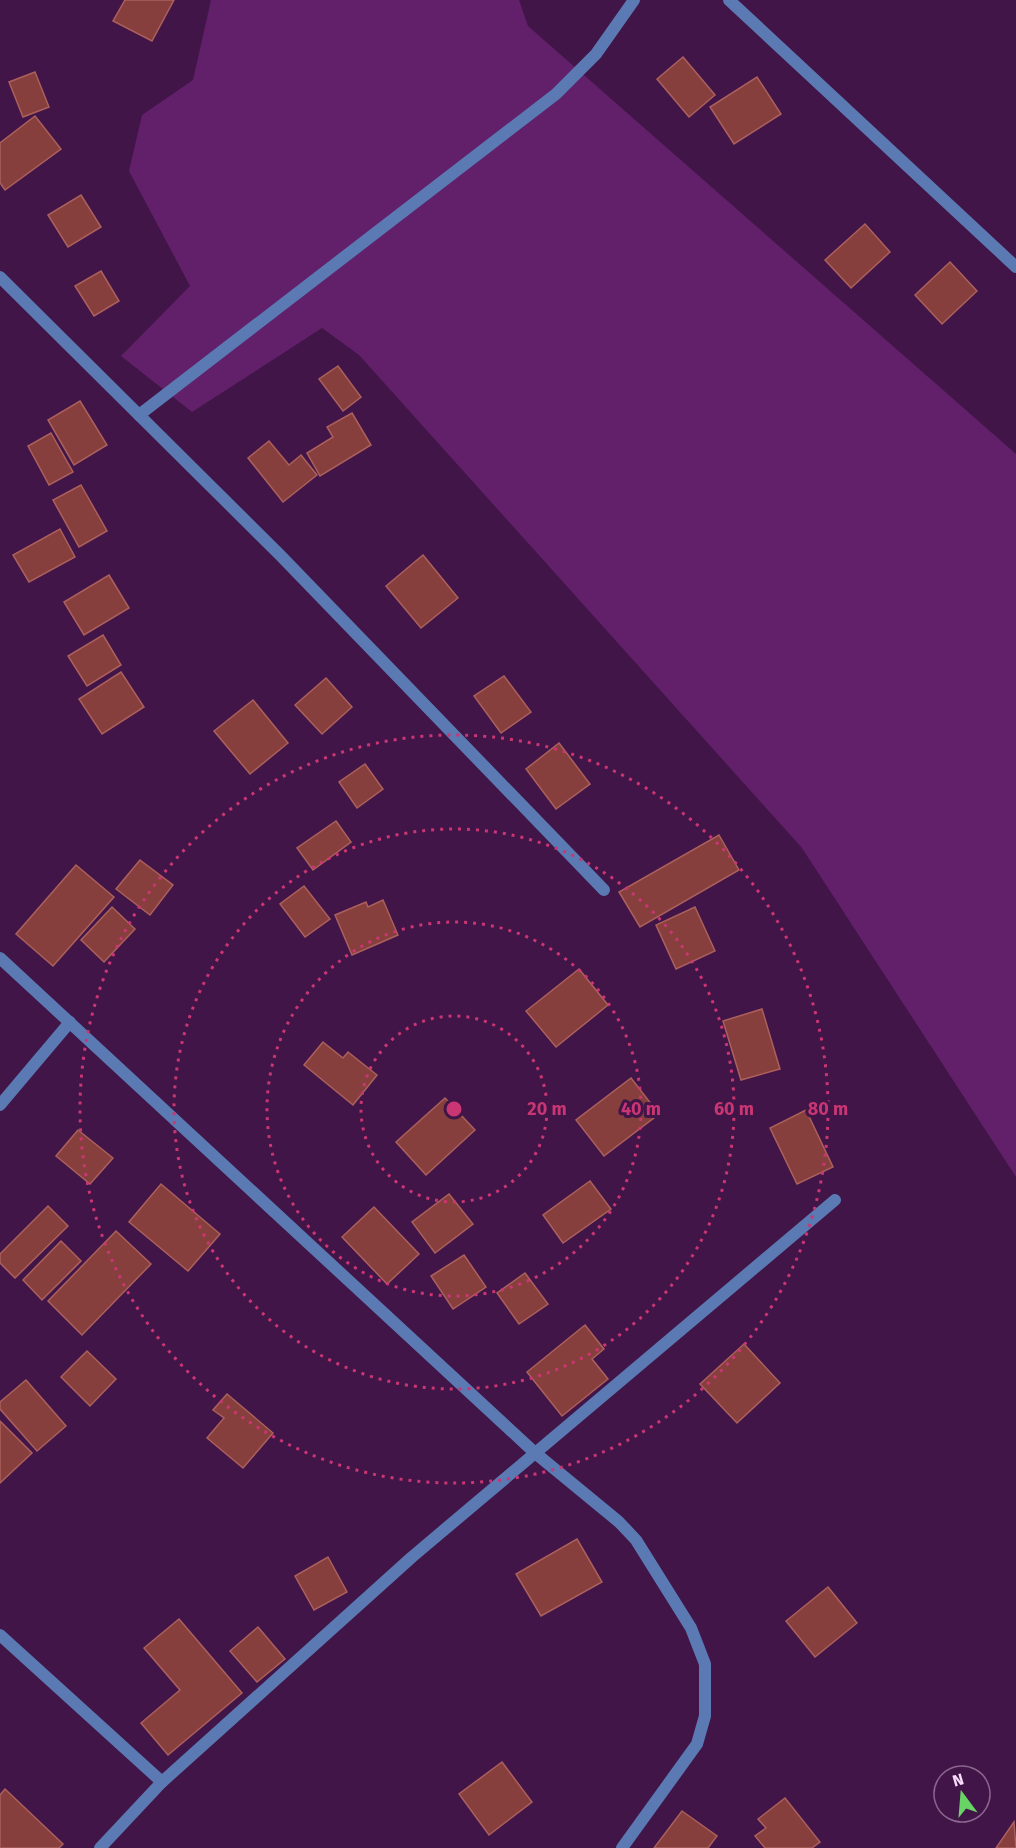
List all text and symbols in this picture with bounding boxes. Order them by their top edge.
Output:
text: 20 m [527,1098,567,1120]
text: 40 m [621,1098,661,1120]
text: 60 m [714,1098,754,1120]
text: 80 m [808,1098,848,1120]
centre of rings [444,1099,464,1119]
north arrow [932,1764,992,1824]
text: N [950,1769,966,1791]

